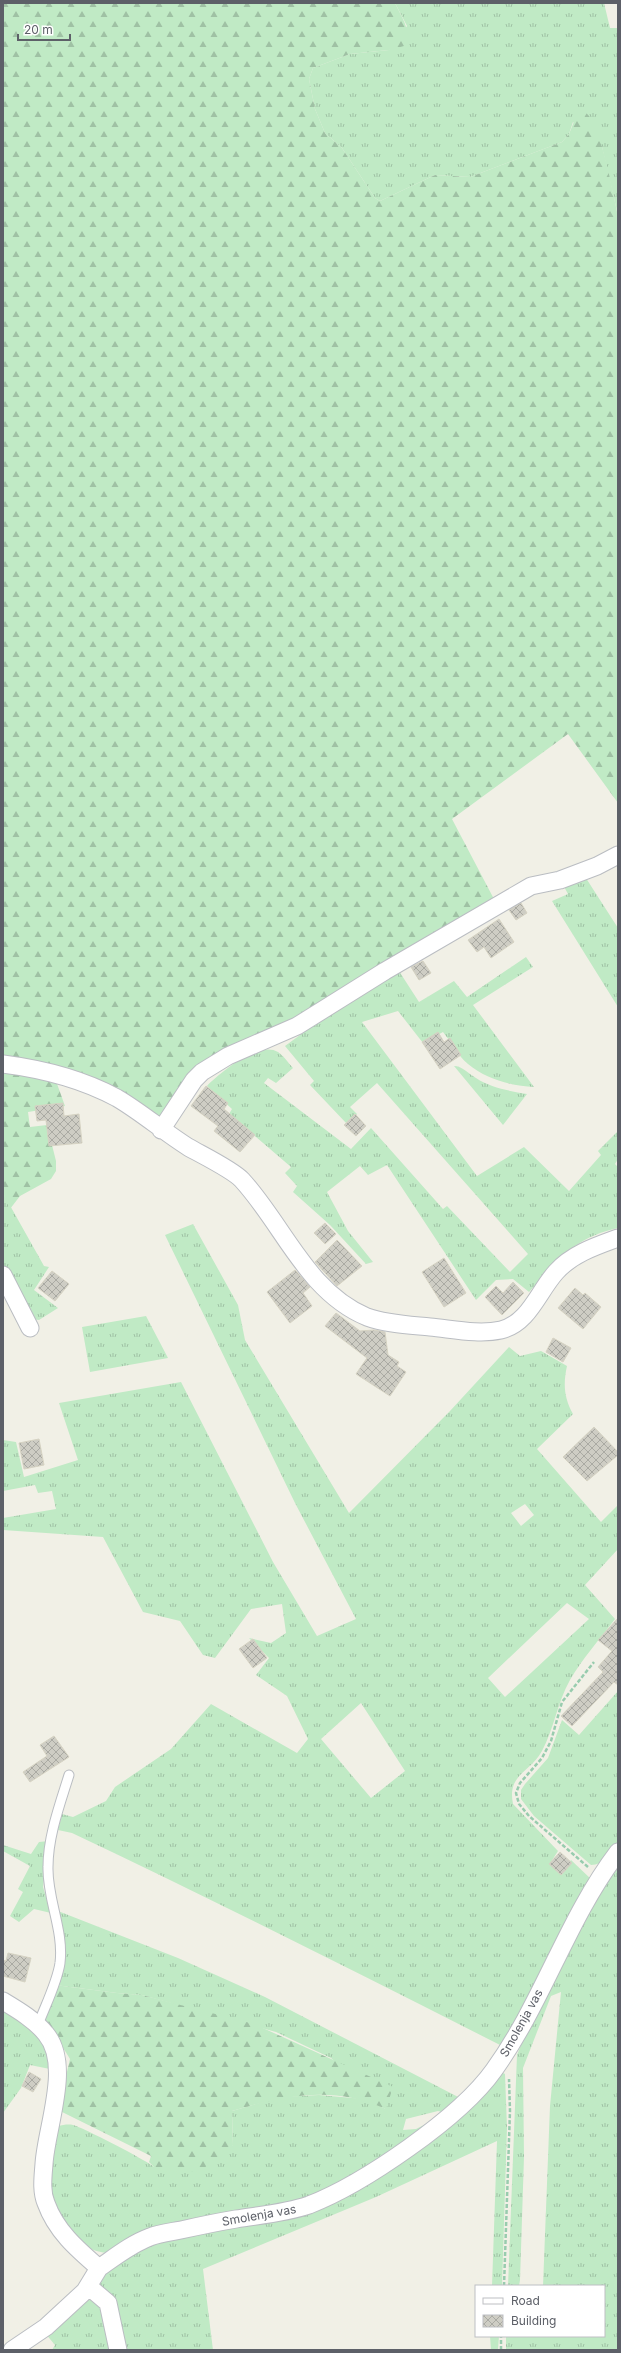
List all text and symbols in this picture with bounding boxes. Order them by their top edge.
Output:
scale bar [18,16,70,42]
text: 20 m [24,22,53,37]
street label: Smolenja vas [496,1986,546,2060]
street label: Smolenja vas [221,2201,297,2229]
legend [475,2285,605,2337]
text: Road [511,2293,540,2308]
text: Building [511,2313,556,2328]

